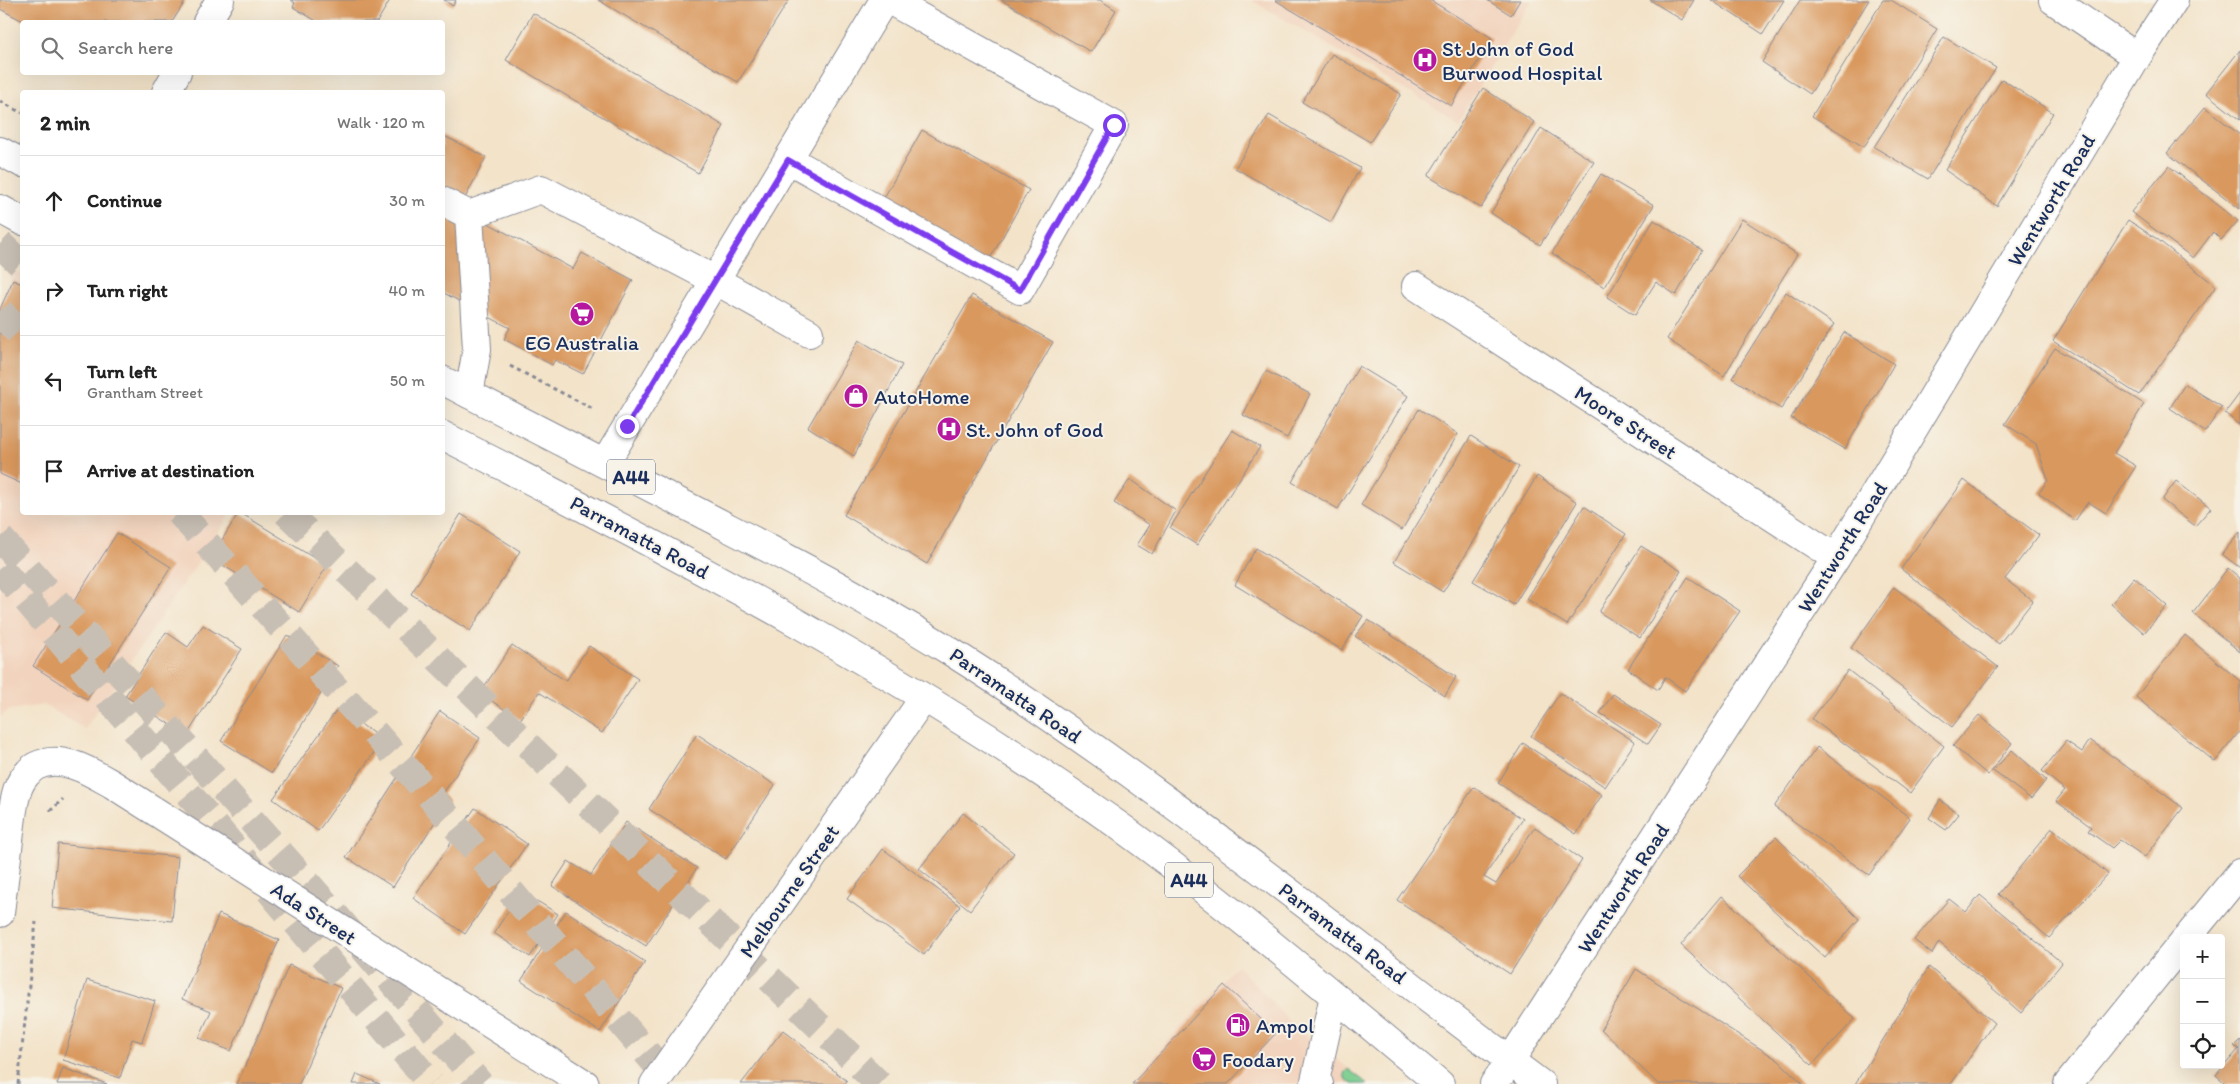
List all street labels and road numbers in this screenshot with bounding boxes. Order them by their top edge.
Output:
street label: Wentworth Road [2002,129,2101,271]
street label: Moore Street [1570,380,1682,464]
road number: A44 [607,460,655,494]
street label: Wentworth Road [1792,476,1893,617]
street label: Parramatta Road [566,490,714,584]
street label: Parramatta Road [945,642,1087,749]
street label: Wentworth Road [1572,818,1675,958]
street label: Melbourne Street [734,820,844,962]
road number: A44 [1165,862,1213,898]
street label: Ada Street [267,876,361,950]
street label: Parramatta Road [1274,877,1412,990]

